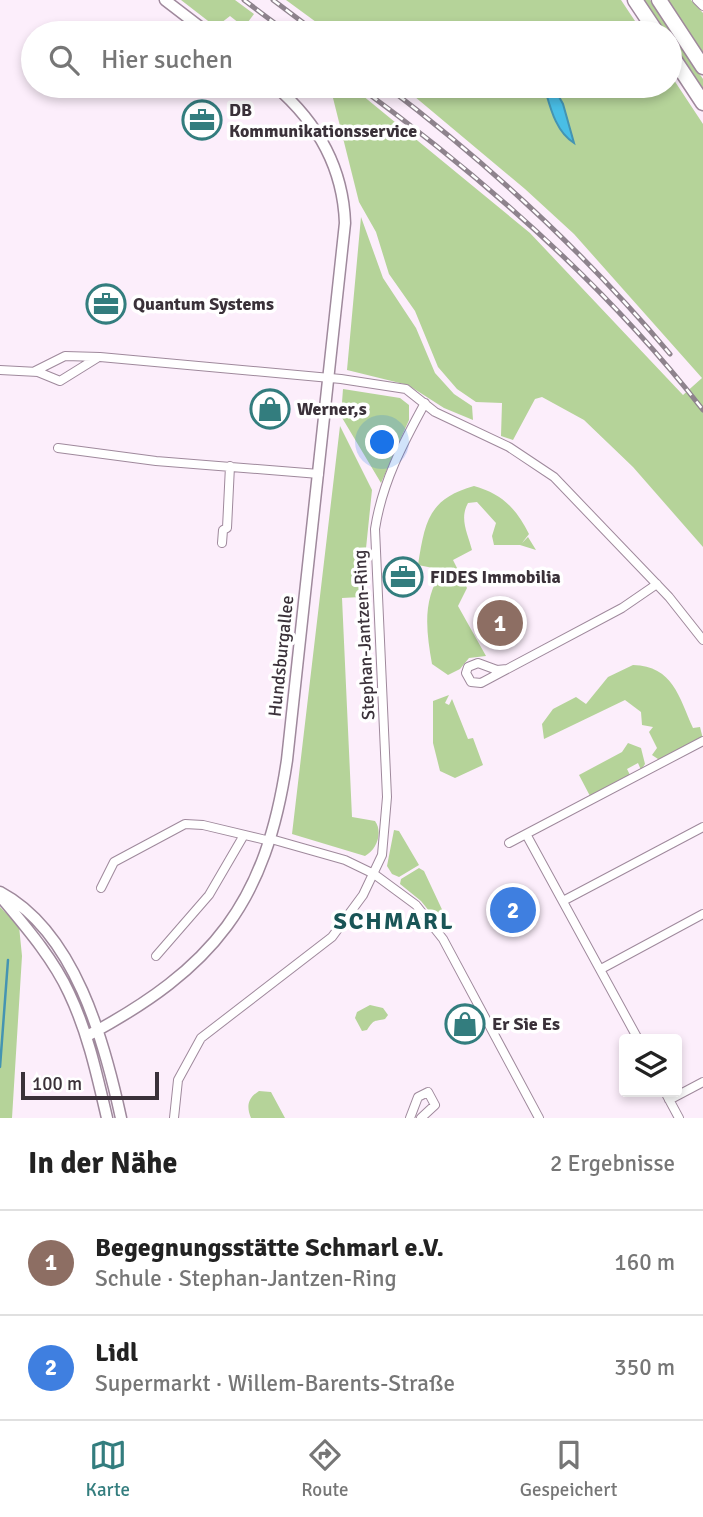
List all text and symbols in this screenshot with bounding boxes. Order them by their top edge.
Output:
search box [21,21,682,98]
icon: search [45,41,83,79]
text: Hier suchen [101,44,233,76]
office icon: DB Kommunikationsservice [181,99,223,141]
place label: DB Kommunikationsservice [229,99,417,142]
office icon: Quantum Systems [85,283,127,325]
place label: Quantum Systems [133,293,274,315]
shop icon: Werner,s [249,388,291,430]
place label: Werner,s [297,398,367,420]
your location [365,425,399,459]
street label: Stephan-Jantzen-Ring [349,549,379,721]
office icon: FIDES Immobilia [382,556,424,598]
place label: FIDES Immobilia [430,566,561,588]
street label: Hundsburgallee [264,594,298,718]
pin: 1 [477,597,523,649]
pin: 2 [490,884,536,936]
district label: SCHMARL [334,906,454,936]
shop icon: Er Sie Es [444,1003,486,1045]
place label: Er Sie Es [492,1013,560,1035]
map controls [619,1034,682,1097]
button: layers [619,1034,682,1097]
scale bar [21,1069,159,1101]
text: 100 m [32,1072,82,1096]
text: In der Nähe [28,1145,177,1182]
text: 2 Ergebnisse [550,1149,675,1178]
text: Begegnungsstätte Schmarl e.V. [95,1232,444,1264]
text: 1 [45,1248,57,1277]
text: 160 m [614,1248,675,1277]
text: Schule · Stephan-Jantzen-Ring [95,1264,397,1293]
text: Lidl [95,1337,138,1369]
text: 2 [45,1353,57,1382]
text: 350 m [614,1353,675,1382]
text: Supermarkt · Willem-Barents-Straße [95,1369,455,1398]
tab: Karte [86,1436,130,1502]
tab: Route [301,1436,349,1502]
tab: Gespeichert [520,1436,617,1502]

